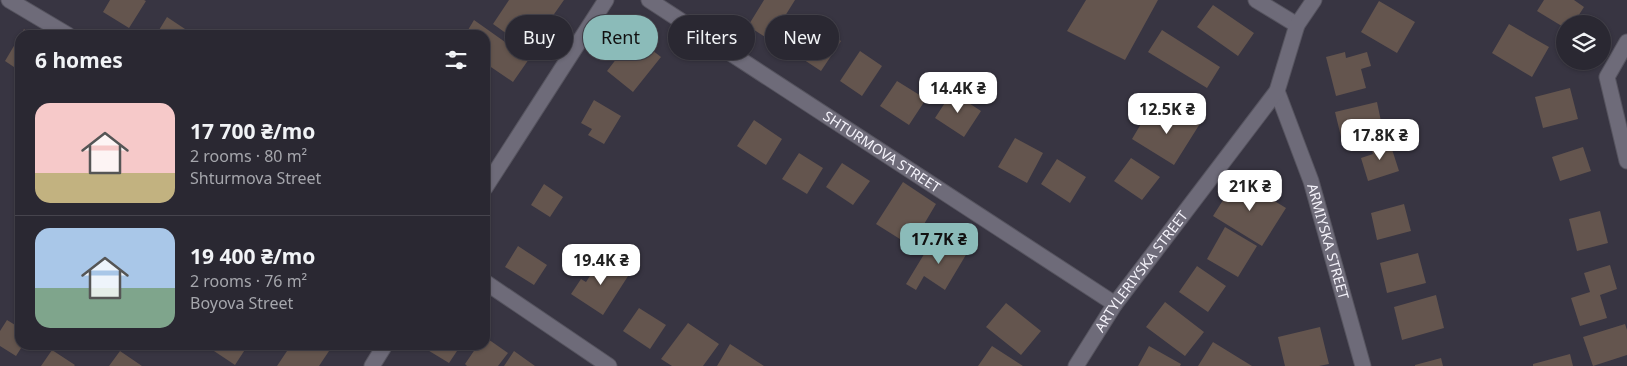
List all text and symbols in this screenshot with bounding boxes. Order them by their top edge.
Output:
chip: Buy [505,15,573,60]
chip: Rent [583,15,658,60]
chip: Filters [668,15,755,60]
chip: New [765,15,839,60]
map controls [1556,15,1611,70]
button: layers [1556,15,1611,70]
text: 6 homes [35,46,123,74]
icon: filters [442,46,470,74]
pin: 14.4K ₴ [912,72,1004,114]
text: 14.4K ₴ [930,77,986,99]
pin: 12.5K ₴ [1121,92,1213,135]
text: 12.5K ₴ [1139,98,1195,120]
street label: SHTURMOVA STREET [820,106,945,197]
text: 17 700 ₴/mo [190,117,315,145]
pin: 17.8K ₴ [1334,119,1426,161]
icon: home [75,123,135,183]
text: 17.8K ₴ [1352,124,1408,146]
text: 2 rooms · 80 m² [190,145,307,167]
text: Shturmova Street [190,167,321,189]
pin: 21K ₴ [1215,170,1285,212]
text: 21K ₴ [1229,175,1271,197]
street label: ARMIYSKA STREET [1303,181,1354,302]
street label: ARTYLERIYSKA STREET [1090,206,1192,335]
pin: 17.7K ₴ [893,222,985,265]
text: 17.7K ₴ [911,228,967,250]
text: 19 400 ₴/mo [190,242,315,270]
pin: 19.4K ₴ [555,244,647,286]
icon: home [75,248,135,308]
text: 19.4K ₴ [573,249,629,271]
text: 2 rooms · 76 m² [190,270,307,292]
text: Boyova Street [190,292,293,314]

